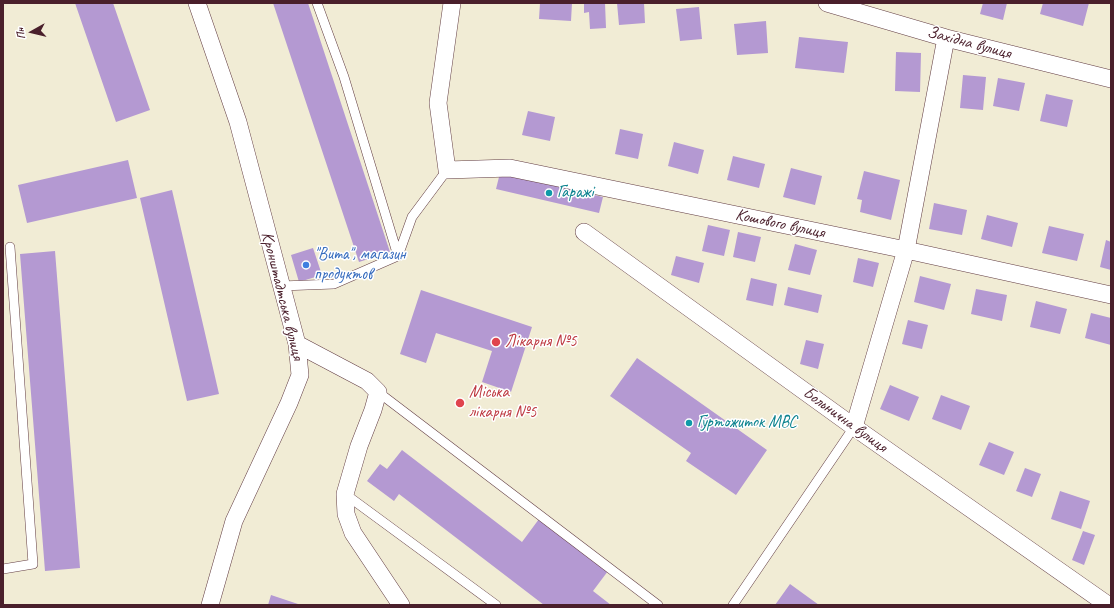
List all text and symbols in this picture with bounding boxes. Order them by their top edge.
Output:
north arrow [12,12,52,52]
street label: Західна вулиця [925,22,1013,64]
text: Пн [12,27,28,40]
place label: Гаражі [557,183,594,203]
marker: Гаражі [544,188,554,198]
street label: Кошового вулиця [733,205,827,243]
street label: Кронштадтська вулиця [256,230,308,362]
place label: "Вита", магазин продуктов [314,245,406,285]
marker: "Вита", магазин продуктов [301,260,311,270]
place label: Лікарня №5 [505,332,577,352]
marker: Лікарня №5 [490,336,502,348]
place label: Міська лікарня №5 [469,383,536,423]
street label: Больнична вулиця [799,383,891,457]
marker: Міська лікарня №5 [454,397,466,409]
place label: Гуртожиток МВС [697,413,797,433]
marker: Гуртожиток МВС [684,418,694,428]

